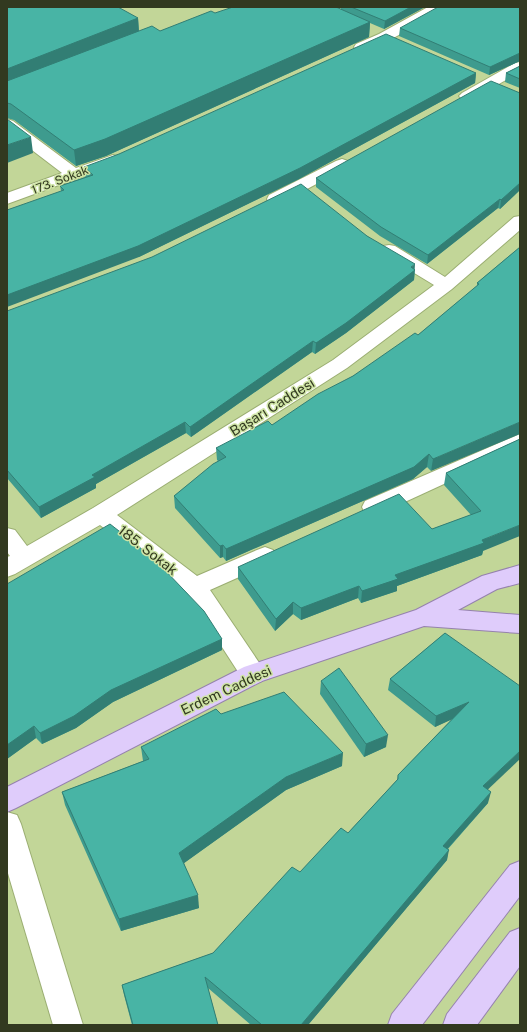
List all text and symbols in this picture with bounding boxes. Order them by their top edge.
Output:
street label: 173. Sokak [30,163,91,197]
street label: Başarı Caddesi [227,375,317,439]
street label: 185. Sokak [115,522,181,578]
street label: Erdem Caddesi [178,662,274,718]

